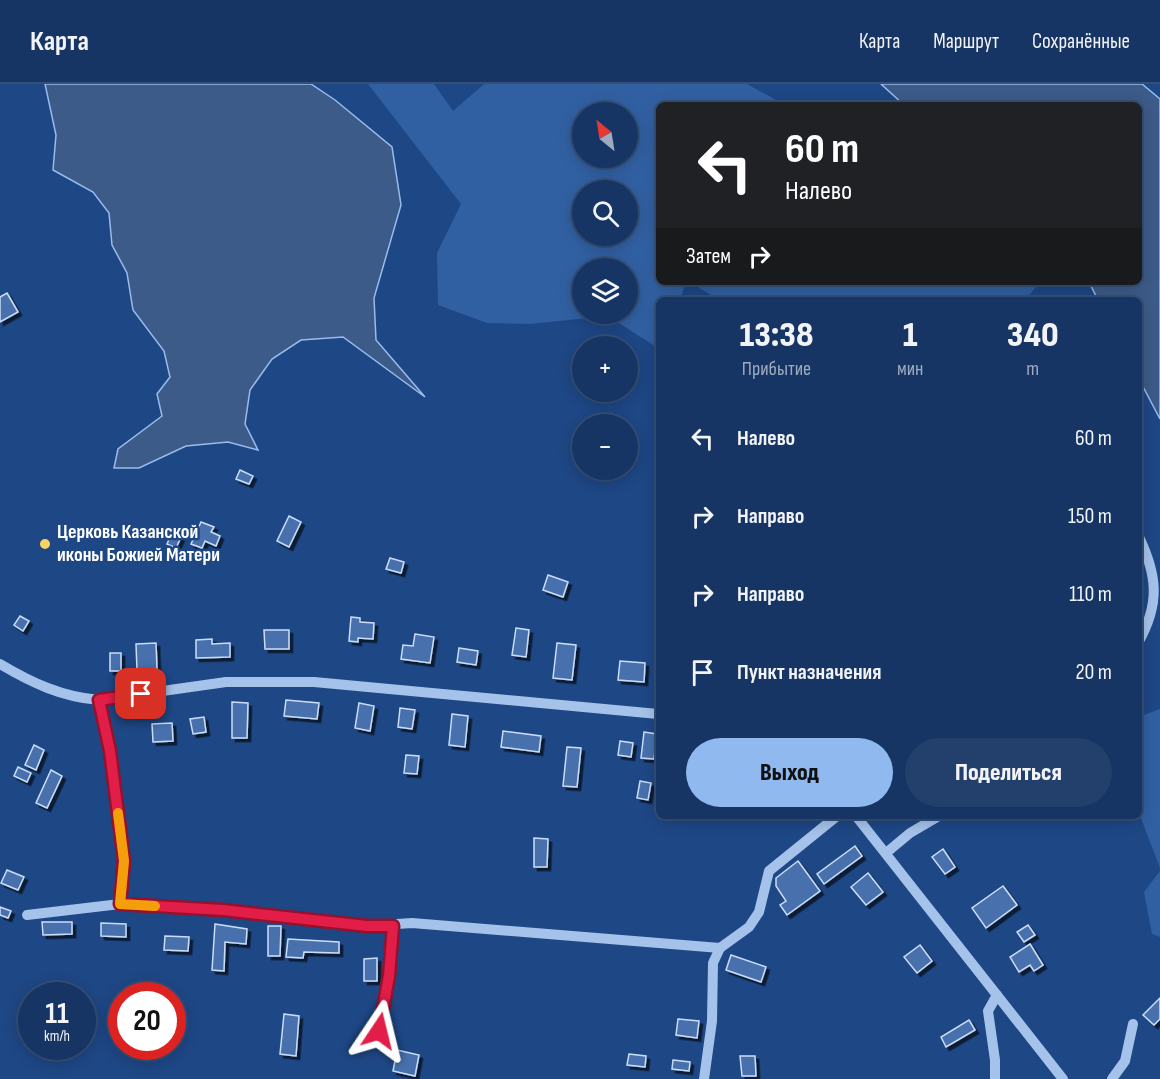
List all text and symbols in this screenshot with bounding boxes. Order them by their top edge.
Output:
text: Карта [30,25,89,58]
text: Карта [859,29,900,54]
text: Маршрут [933,29,999,54]
text: Сохранённые [1032,29,1130,54]
north arrow [572,102,638,168]
map controls [572,102,638,480]
text: 60 m [785,124,859,175]
icon: left [686,126,764,204]
text: Налево [785,175,852,207]
button: search [572,180,638,246]
icon: right [743,240,776,273]
text: Затем [686,243,731,270]
button: layers [572,258,638,324]
text: 13:38 [739,314,814,357]
text: 1 [903,314,918,357]
text: 340 [1007,314,1059,357]
button: + [572,336,638,402]
text: Прибытие [742,357,811,381]
text: мин [897,357,923,381]
text: m [1026,357,1039,381]
button: − [572,414,638,480]
icon: left [686,422,719,455]
text: Налево [737,425,795,452]
text: 60 m [1075,425,1112,452]
icon: right [686,500,719,533]
text: Направо [737,503,804,530]
text: 150 m [1068,503,1112,530]
place label: Церковь Казанской иконы Божией Матери [57,520,220,567]
marker: Церковь Казанской иконы Божией Матери [38,537,52,551]
icon: right [686,578,719,611]
text: Направо [737,581,804,608]
text: 110 m [1069,581,1112,608]
icon: arrive [686,656,719,689]
text: Пункт назначения [737,659,881,686]
text: 20 m [1076,659,1112,686]
pin [115,668,166,719]
icon: arrive [124,677,157,710]
button: Выход [686,738,893,807]
button: Поделиться [905,738,1112,807]
speed limit sign: 20 [108,982,186,1060]
text: 11 [45,996,69,1032]
position arrow [347,999,411,1063]
text: km/h [44,1027,70,1046]

